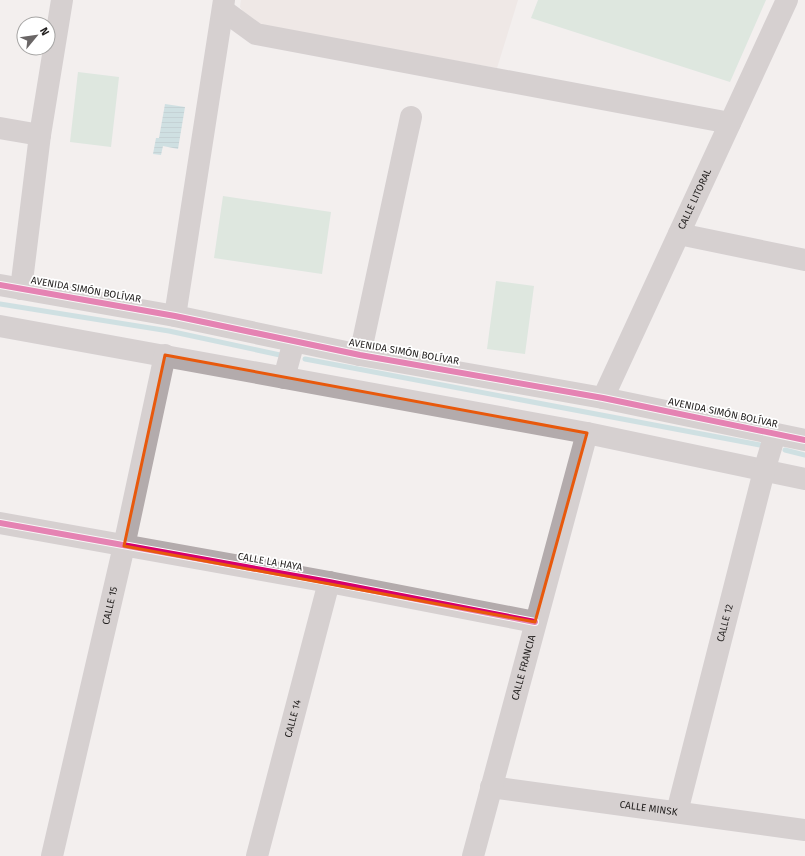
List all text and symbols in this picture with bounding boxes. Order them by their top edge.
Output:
north arrow [16,16,56,56]
text: N [37,25,52,38]
street label: CALLE LITORAL [676,167,714,232]
street label: AVENIDA SIMÓN BOLÍVAR [30,272,142,306]
street label: AVENIDA SIMÓN BOLÍVAR [348,334,460,368]
street label: AVENIDA SIMÓN BOLÍVAR [667,394,779,430]
street label: CALLE LA HAYA [237,550,304,574]
street label: CALLE 15 [100,585,120,626]
street label: CALLE 12 [715,603,736,643]
street label: CALLE FRANCIA [509,633,538,702]
street label: CALLE 14 [282,698,304,739]
street label: CALLE MINSK [619,799,678,818]

